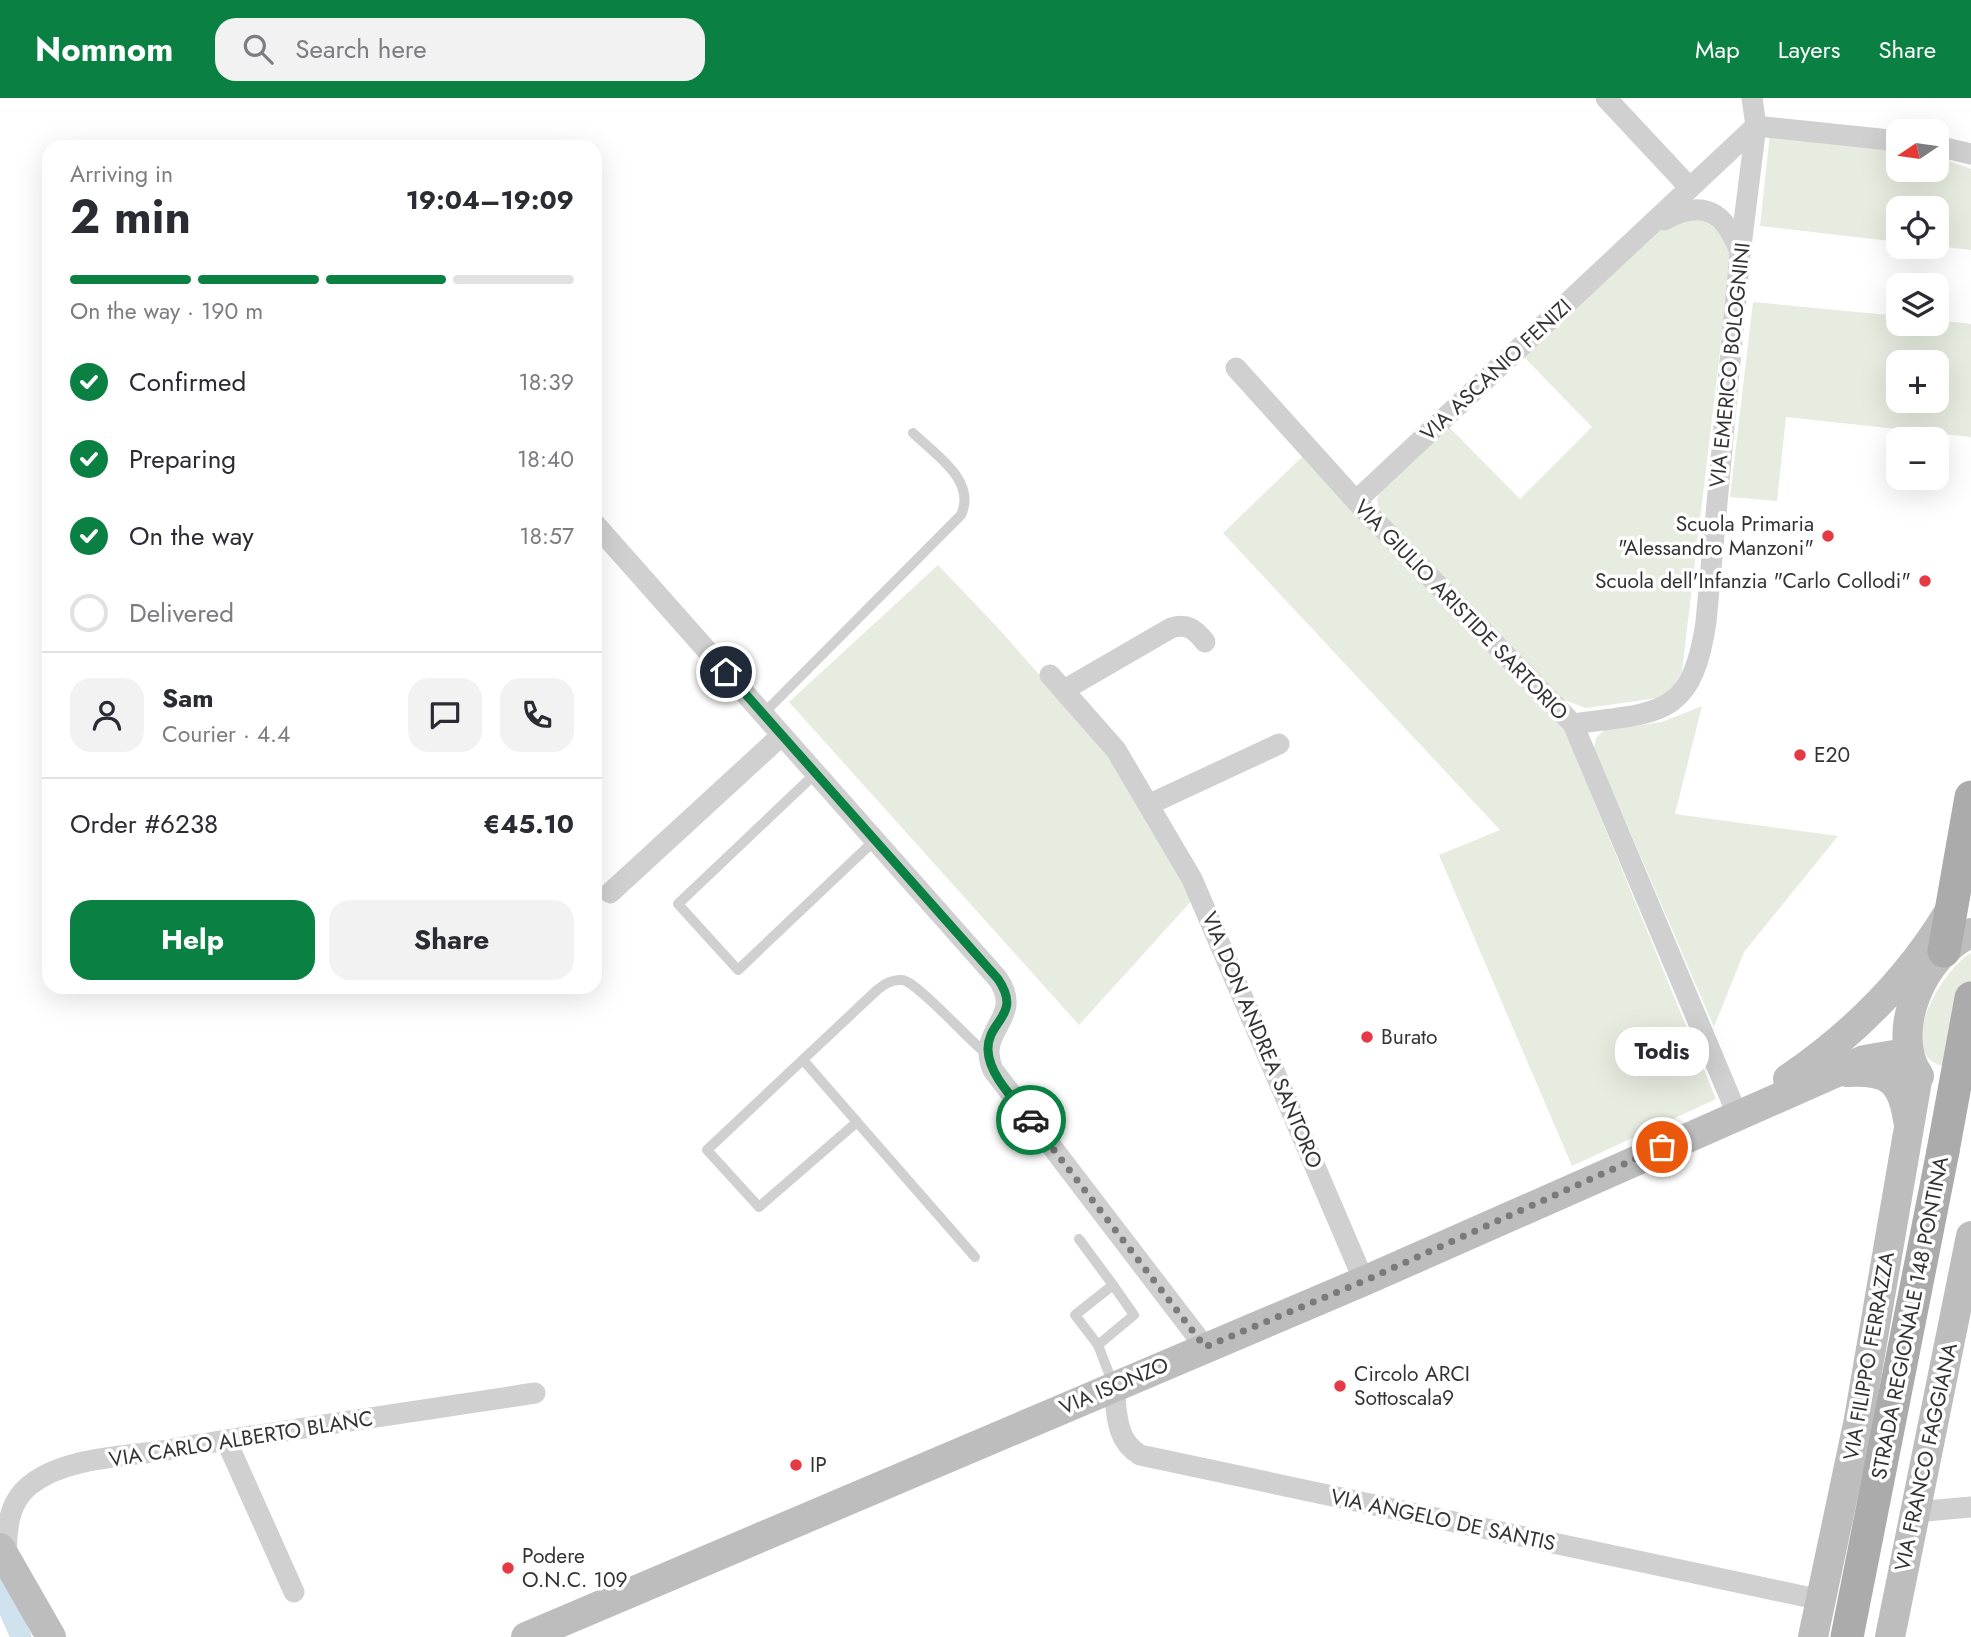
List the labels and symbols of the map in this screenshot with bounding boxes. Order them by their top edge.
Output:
north arrow [1886,119,1950,182]
street label: VIA EMERICO BOLOGNINI [1702,241,1758,489]
street label: VIA ASCANIO FENIZI [1414,292,1578,448]
street label: VIA GIULIO ARISTIDE SARTORIO [1347,493,1575,727]
place label: Scuola Primaria "Alessandro Manzoni" [1618,509,1814,563]
marker: Scuola Primaria "Alessandro Manzoni" [1820,528,1836,544]
place label: Scuola dell'Infanzia "Carlo Collodi" [1595,566,1911,596]
marker: Scuola dell'Infanzia "Carlo Collodi" [1917,573,1933,589]
pin [696,642,756,702]
place label: E20 [1814,740,1850,770]
marker: E20 [1792,747,1808,763]
street label: VIA DON ANDREA SANTORO [1194,907,1330,1173]
place label: Burato [1381,1022,1438,1052]
callout: Todis [1615,1028,1709,1077]
marker: Burato [1359,1029,1375,1045]
courier [996,1085,1066,1155]
pin [1632,1117,1692,1177]
street label: STRADA REGIONALE 148 PONTINA [1864,1154,1956,1482]
street label: VIA FILIPPO FERRAZZA [1836,1249,1902,1463]
street label: VIA FRANCO FAGGIANA [1887,1340,1965,1574]
street label: VIA ISONZO [1055,1350,1173,1422]
place label: Circolo ARCI Sottoscala9 [1354,1359,1470,1413]
marker: Circolo ARCI Sottoscala9 [1332,1378,1348,1394]
street label: VIA CARLO ALBERTO BLANC [107,1403,375,1475]
place label: IP [810,1450,827,1480]
marker: IP [788,1457,804,1473]
street label: VIA ANGELO DE SANTIS [1328,1482,1558,1558]
place label: Podere O.N.C. 109 [522,1541,628,1595]
marker: Podere O.N.C. 109 [500,1560,516,1576]

